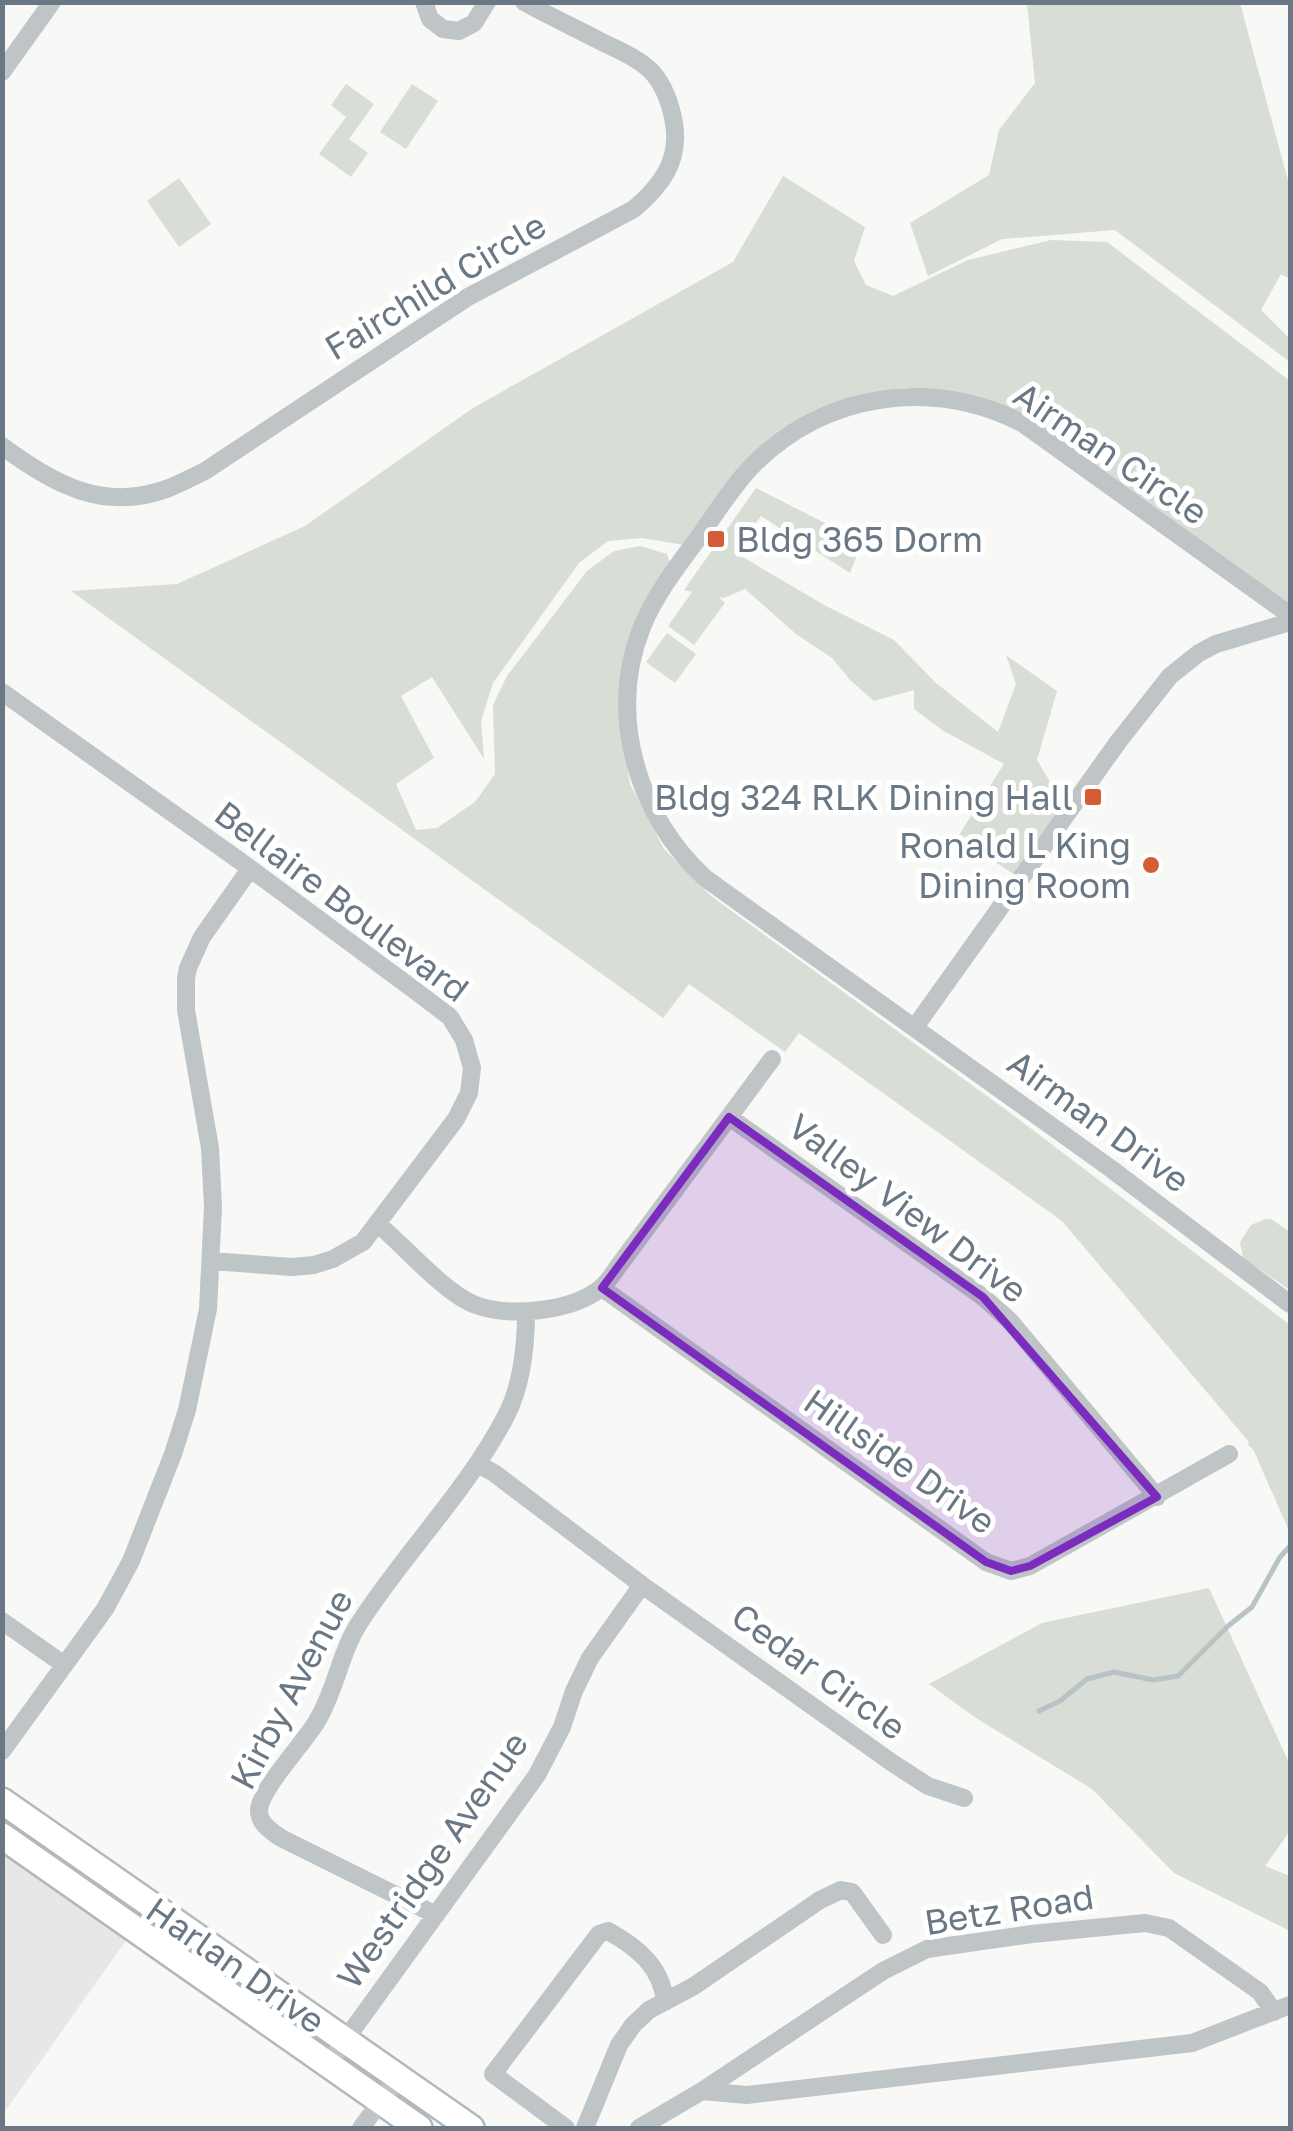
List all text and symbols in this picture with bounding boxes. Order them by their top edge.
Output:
street label: Fairchild Circle [317,204,553,368]
street label: Airman Circle [1006,373,1216,533]
place label: Bldg 365 Dorm [736,518,983,560]
marker: Bldg 365 Dorm [705,528,727,550]
place label: Bldg 324 RLK Dining Hall [654,776,1073,818]
marker: Bldg 324 RLK Dining Hall [1082,786,1104,808]
street label: Bellaire Boulevard [207,792,477,1010]
place label: Ronald L King Dining Room [899,824,1131,906]
marker: Ronald L King Dining Room [1140,854,1162,876]
street label: Airman Drive [1000,1041,1198,1201]
street label: Valley View Drive [780,1105,1036,1311]
street label: Hillside Drive [796,1380,1004,1542]
street label: Kirby Avenue [221,1582,361,1796]
street label: Cedar Circle [724,1594,914,1748]
street label: Westridge Avenue [328,1724,536,1996]
street label: Betz Road [921,1875,1097,1943]
street label: Harlan Drive [139,1888,333,2042]

